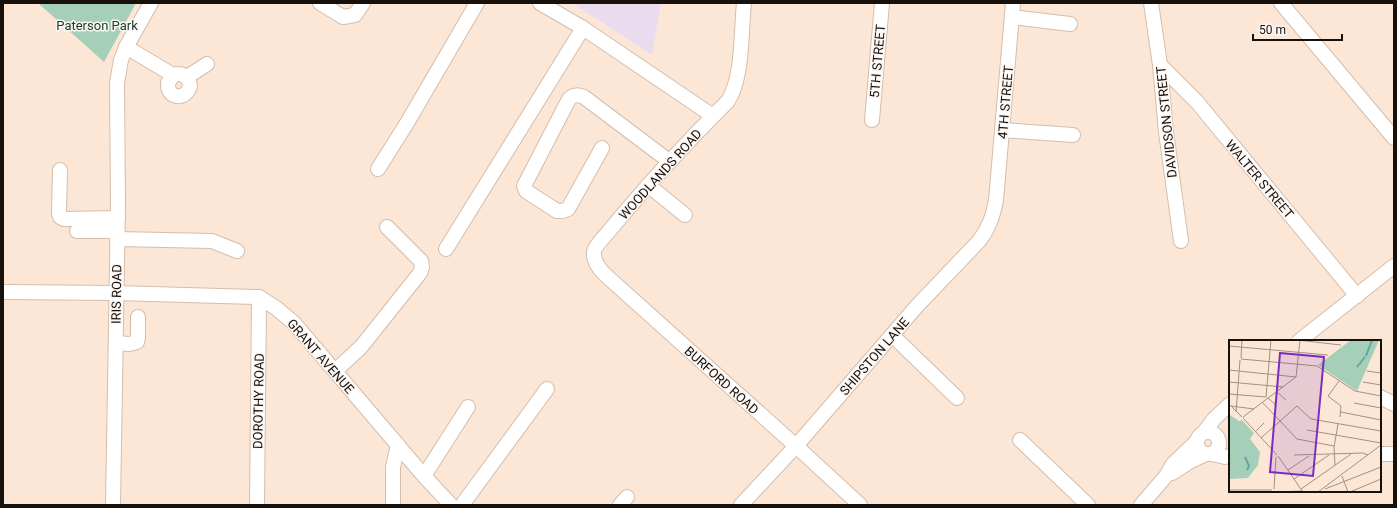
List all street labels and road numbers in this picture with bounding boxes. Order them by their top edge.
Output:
street label: 5TH STREET [867,23,888,98]
street label: 4TH STREET [995,64,1016,139]
street label: DAVIDSON STREET [1153,65,1180,178]
street label: WOODLANDS ROAD [616,126,705,223]
street label: WALTER STREET [1223,137,1297,222]
street label: IRIS ROAD [108,264,125,324]
street label: SHIPSTON LANE [837,315,912,398]
street label: GRANT AVENUE [284,316,357,397]
street label: BURFORD ROAD [682,343,762,417]
street label: DOROTHY ROAD [250,353,267,449]

